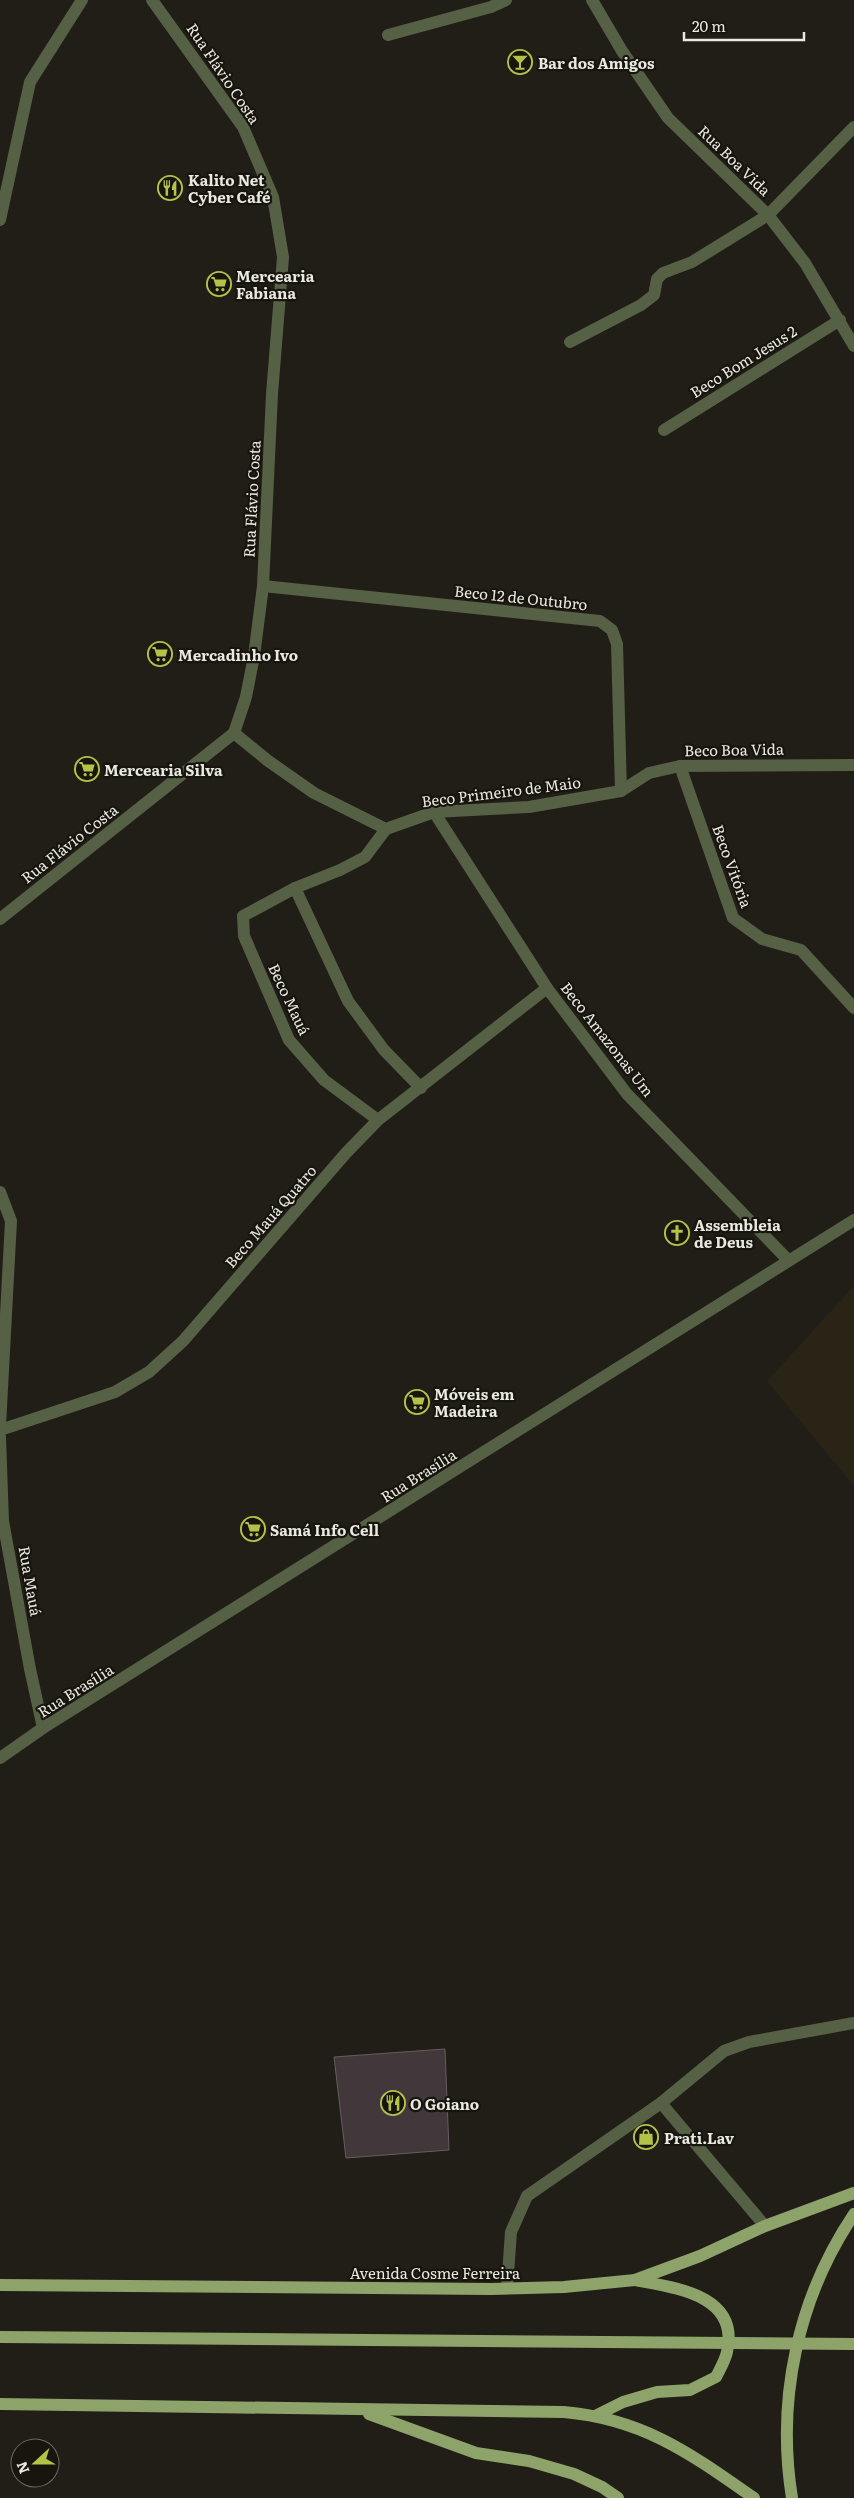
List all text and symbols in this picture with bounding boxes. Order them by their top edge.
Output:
scale bar [684,10,804,42]
text: 20 m [692,14,726,37]
street label: Rua Flávio Costa [182,18,267,129]
bar icon: Bar dos Amigos [507,49,533,75]
place label: Bar dos Amigos [538,51,655,74]
street label: Rua Boa Vida [693,119,777,201]
place label: Kalito Net Cyber Café [188,168,271,208]
restaurant icon: Kalito Net Cyber Café [157,175,183,201]
place label: Mercearia Fabiana [236,264,315,304]
supermarket icon: Mercearia Fabiana [206,271,232,297]
street label: Beco Bom Jesus 2 [685,319,801,403]
street label: Rua Flávio Costa [236,439,266,558]
street label: Beco 12 de Outubro [453,579,589,615]
supermarket icon: Mercadinho Ivo [147,641,173,667]
place label: Mercadinho Ivo [178,643,298,666]
street label: Beco Boa Vida [684,737,785,761]
supermarket icon: Mercearia Silva [74,756,100,782]
place label: Mercearia Silva [104,758,223,781]
street label: Beco Primeiro de Maio [420,770,582,812]
street label: Rua Flávio Costa [16,797,123,888]
street label: Beco Vitória [707,821,759,912]
street label: Beco Mauá [263,959,317,1040]
street label: Beco Amazonas Um [556,977,660,1102]
street label: Beco Mauá Quatro [219,1159,321,1273]
place label: Assembleia de Deus [694,1213,781,1253]
church icon: Assembleia de Deus [664,1220,690,1246]
place label: Móveis em Madeira [434,1382,515,1422]
supermarket icon: Móveis em Madeira [404,1389,430,1415]
street label: Rua Brasília [376,1442,461,1507]
supermarket icon: Samá Info Cell [240,1516,266,1542]
place label: Samá Info Cell [270,1518,380,1541]
street label: Rua Mauá [14,1544,49,1619]
street label: Rua Brasília [33,1657,118,1722]
restaurant icon: O Goiano [380,2090,406,2116]
place label: O Goiano [410,2092,479,2115]
shop icon: Prati.Lav [633,2124,659,2150]
place label: Prati.Lav [664,2126,735,2149]
street label: Avenida Cosme Ferreira [350,2261,521,2284]
north arrow [10,2438,60,2488]
text: N [10,2459,33,2477]

